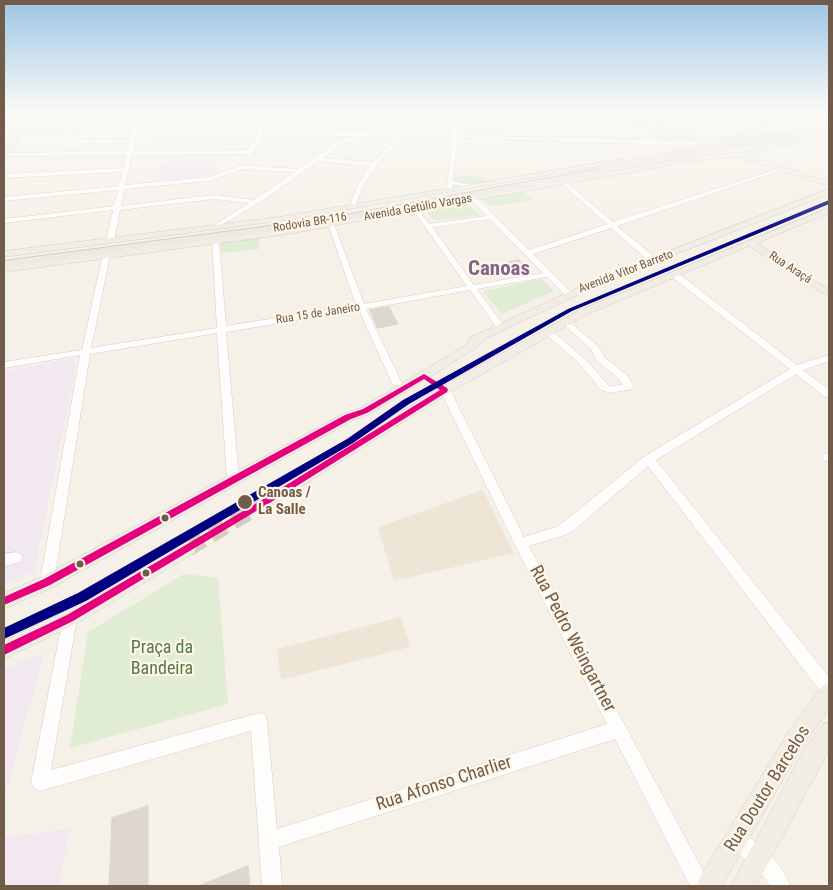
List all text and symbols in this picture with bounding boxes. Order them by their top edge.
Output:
street label: Avenida Getúlio Vargas [363,191,473,225]
street label: Rodovia BR-116 [272,210,348,236]
street label: Avenida Vitor Barreto [577,247,675,297]
street label: Rua Araçá [766,249,814,287]
district label: Canoas [468,257,530,283]
street label: Rua 15 de Janeiro [275,300,361,328]
place label: Canoas / La Salle [258,484,311,519]
marker: Canoas / La Salle [236,493,254,511]
unlabelled marker [160,513,170,523]
unlabelled marker [75,559,85,569]
street label: Rua Pedro Weingartner [524,562,620,716]
unlabelled marker [141,568,151,578]
park label: Praça da Bandeira [131,637,193,680]
street label: Rua Doutor Barcelos [720,722,816,856]
street label: Rua Afonso Charlier [373,752,515,816]

